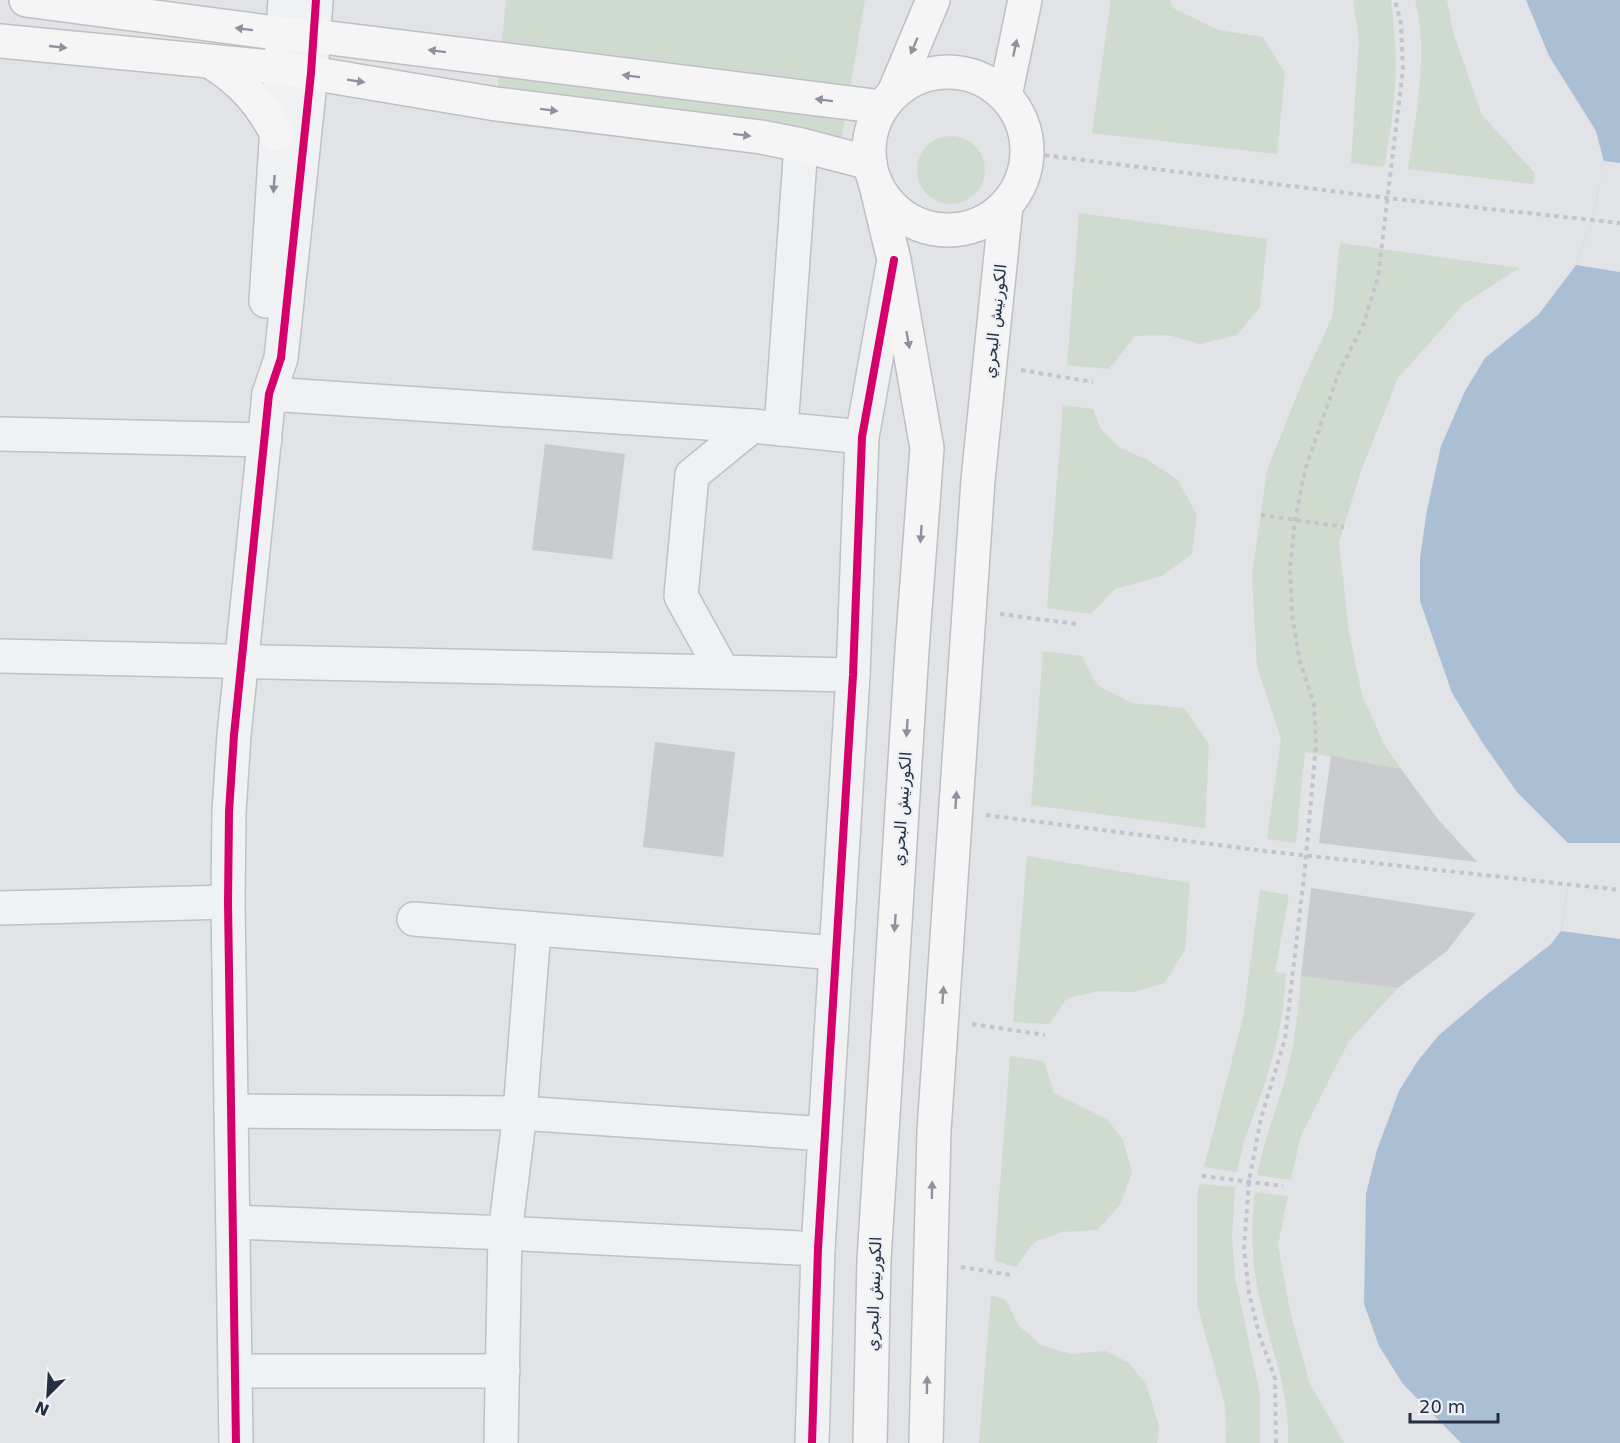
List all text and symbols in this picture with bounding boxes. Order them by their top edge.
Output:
one-way arrow [234,24,253,33]
one-way arrow [909,38,919,56]
one-way arrow [1011,38,1020,57]
one-way arrow [49,42,68,52]
one-way arrow [428,47,447,56]
one-way arrow [621,71,640,81]
one-way arrow [347,76,366,85]
one-way arrow [815,95,834,105]
one-way arrow [539,106,558,115]
one-way arrow [733,130,752,140]
one-way arrow [269,175,279,194]
street label: الكورنيش البحري [980,263,1011,379]
one-way arrow [904,331,913,350]
one-way arrow [916,524,926,543]
one-way arrow [902,719,912,738]
street label: الكورنيش البحري [889,751,916,867]
one-way arrow [951,791,961,810]
one-way arrow [890,913,900,932]
one-way arrow [938,985,948,1004]
one-way arrow [927,1180,937,1199]
street label: الكورنيش البحري [863,1236,886,1352]
north arrow [18,1365,78,1425]
one-way arrow [923,1375,932,1394]
scale bar [1410,1386,1498,1424]
text: 20 m [1419,1396,1465,1417]
text: N [32,1397,52,1420]

